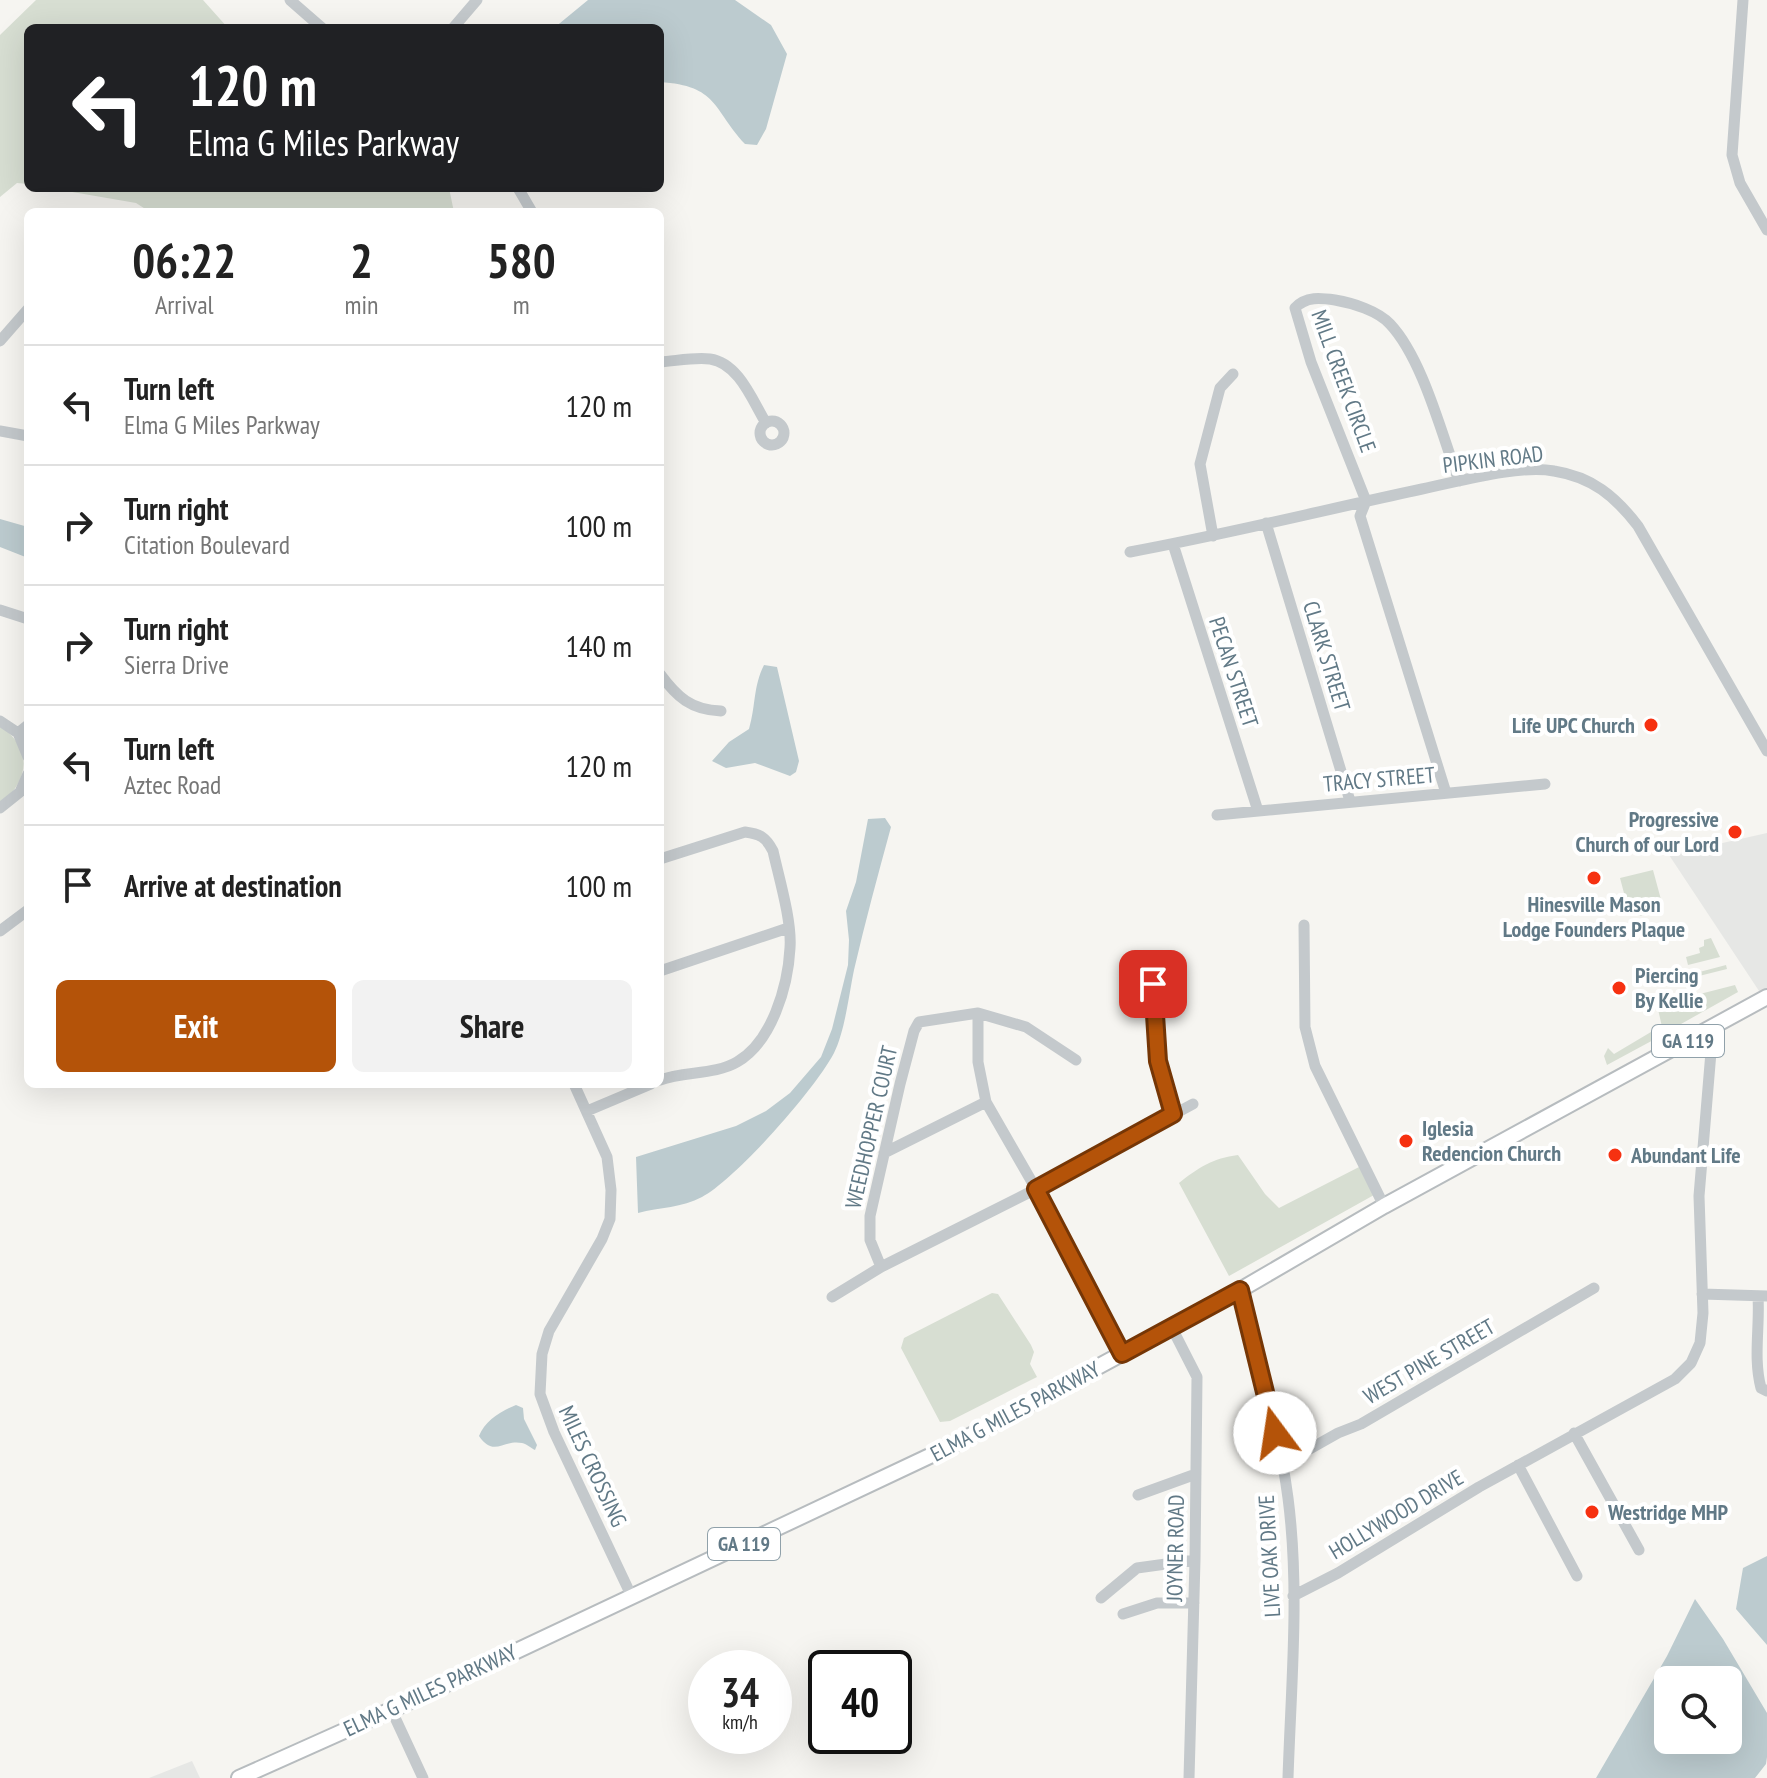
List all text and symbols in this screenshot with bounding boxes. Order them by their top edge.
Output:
text: 120 m [188,49,317,121]
icon: left [56,56,160,160]
text: Elma G Miles Parkway [188,119,459,166]
text: 06:22 [132,229,236,291]
text: 2 [350,229,373,291]
text: 580 [487,229,556,291]
text: Arrival [155,288,214,321]
text: min [344,288,378,321]
text: m [513,288,530,321]
street label: MILL CREEK CIRCLE [1305,306,1383,456]
text: Turn left [124,369,214,408]
icon: left [56,383,100,427]
text: 120 m [566,386,632,425]
text: Elma G Miles Parkway [124,408,320,441]
street label: PIPKIN ROAD [1441,439,1545,479]
text: Turn right [124,489,228,528]
icon: right [56,503,100,547]
text: 100 m [566,506,632,545]
text: Citation Boulevard [124,528,290,561]
street label: CLARK STREET [1297,597,1357,715]
text: Turn right [124,609,228,648]
street label: PECAN STREET [1203,613,1265,731]
icon: right [56,623,100,667]
text: 140 m [566,626,632,665]
text: Sierra Drive [124,648,229,681]
place label: Life UPC Church [1512,711,1635,739]
marker: Life UPC Church [1642,716,1660,734]
text: Turn left [124,729,214,768]
icon: left [56,743,100,787]
text: 120 m [566,746,632,785]
street label: TRACY STREET [1322,760,1436,798]
text: Aztec Road [124,768,221,801]
place label: Progressive Church of our Lord [1575,805,1719,858]
marker: Progressive Church of our Lord [1726,823,1744,841]
icon: arrive [56,863,100,907]
text: Arrive at destination [124,866,342,905]
text: 100 m [566,866,632,905]
marker: Hinesville Mason Lodge Founders Plaque [1585,869,1603,887]
place label: Hinesville Mason Lodge Founders Plaque [1503,890,1685,943]
pin [1119,950,1187,1018]
place label: Piercing By Kellie [1635,961,1703,1014]
icon: arrive [1131,962,1175,1006]
marker: Piercing By Kellie [1610,979,1628,997]
button: Exit [56,980,336,1072]
button: Share [352,980,632,1072]
road number: GA 119 [1652,1025,1724,1057]
street label: WEEDHOPPER COURT [839,1043,903,1211]
place label: Iglesia Redencion Church [1422,1114,1561,1167]
marker: Iglesia Redencion Church [1397,1132,1415,1150]
place label: Abundant Life [1630,1141,1741,1169]
marker: Abundant Life [1606,1146,1624,1164]
street label: WEST PINE STREET [1358,1312,1500,1410]
street label: ELMA G MILES PARKWAY [925,1355,1105,1467]
position arrow [1233,1391,1317,1475]
street label: MILES CROSSING [553,1401,633,1531]
street label: HOLLYWOOD DRIVE [1324,1463,1468,1565]
street label: JOYNER ROAD [1160,1494,1190,1603]
street label: LIVE OAK DRIVE [1252,1494,1286,1618]
place label: Westridge MHP [1607,1498,1728,1526]
marker: Westridge MHP [1583,1503,1601,1521]
road number: GA 119 [708,1528,780,1560]
street label: ELMA G MILES PARKWAY [339,1638,521,1742]
speed limit sign: 40 [808,1650,912,1754]
text: 34 [721,1666,759,1718]
map controls [1654,1666,1742,1754]
button: search [1654,1666,1742,1754]
text: km/h [722,1709,758,1735]

